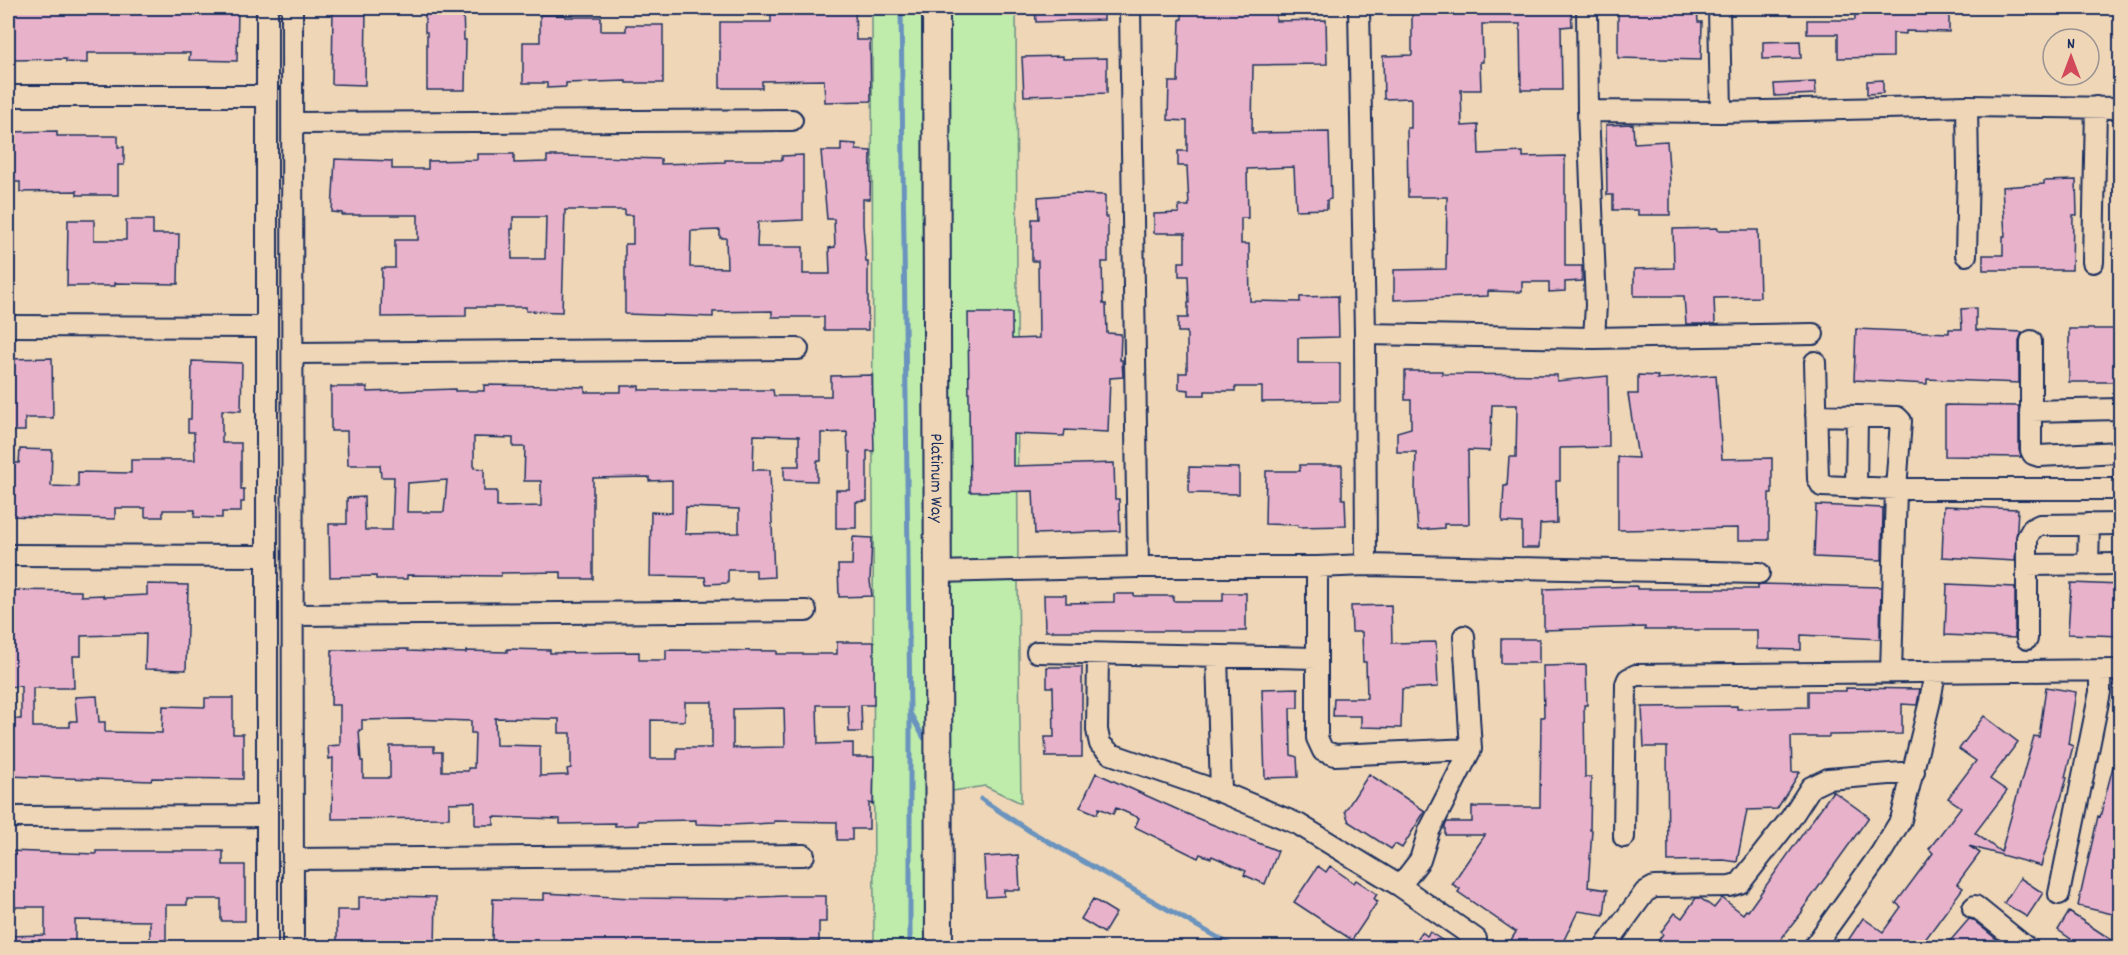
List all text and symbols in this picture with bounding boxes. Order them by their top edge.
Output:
north arrow [2041,27,2101,87]
text: N [2067,33,2075,56]
street label: Platinum Way [922,433,948,524]

